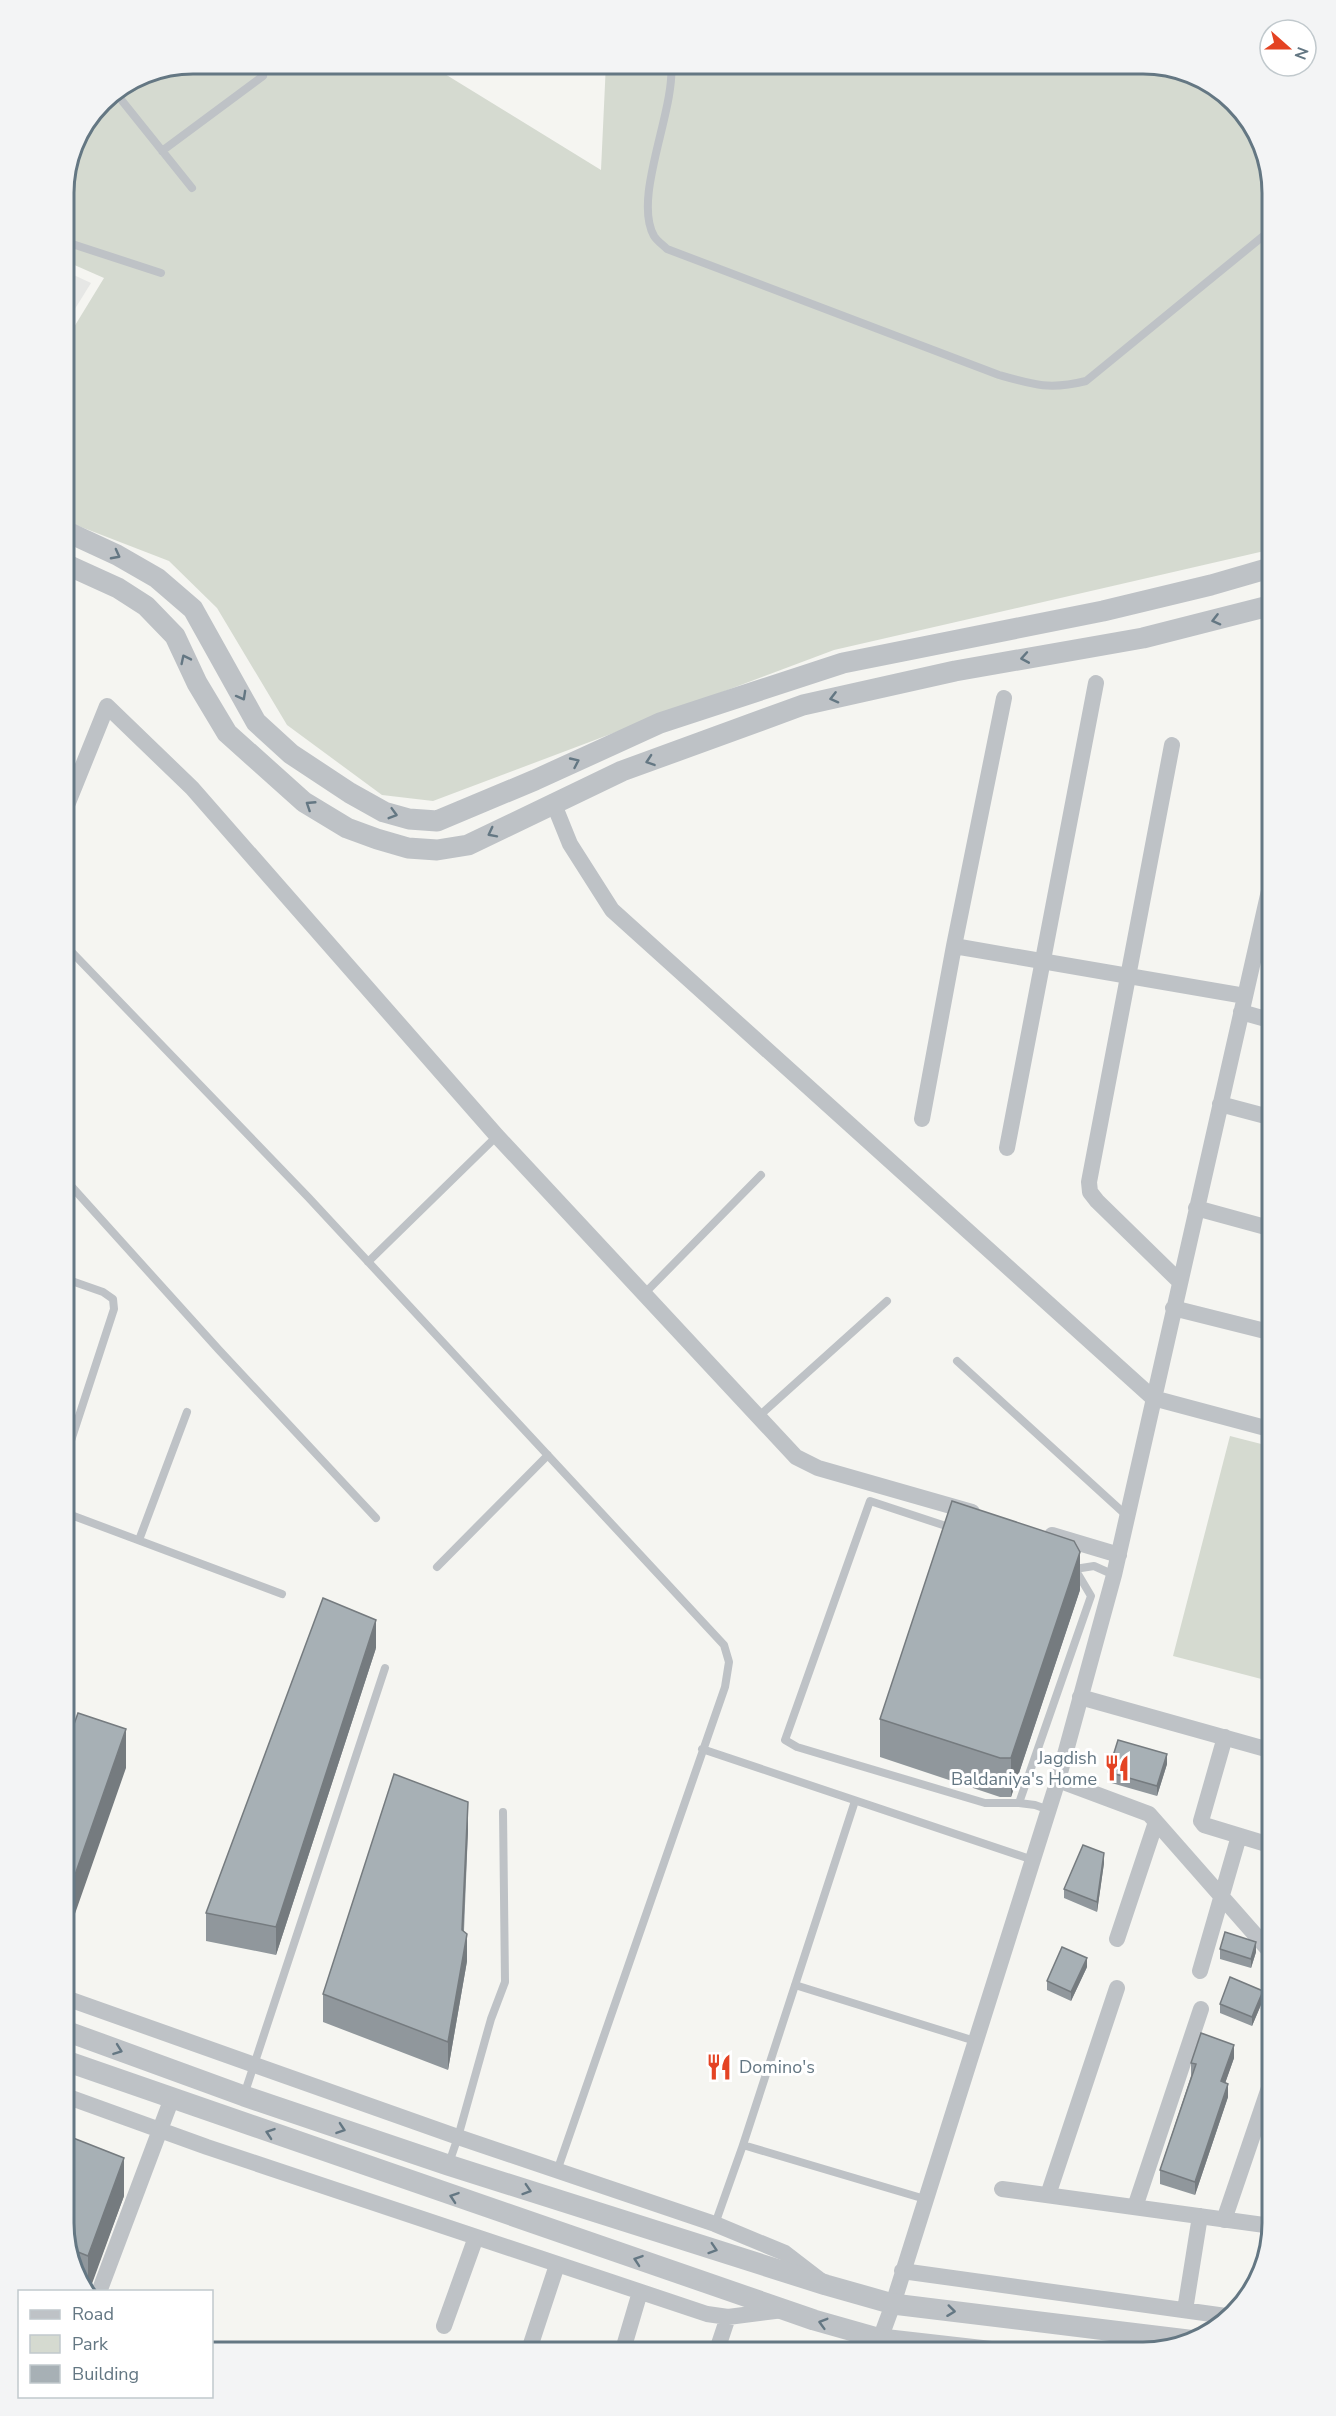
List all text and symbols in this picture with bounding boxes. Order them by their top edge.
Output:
north arrow [1258,18,1318,78]
text: N [1289,43,1313,63]
one-way arrow [110,548,120,559]
one-way arrow [1211,612,1221,625]
one-way arrow [1021,651,1031,664]
one-way arrow [181,654,193,665]
one-way arrow [235,690,246,700]
one-way arrow [830,690,840,703]
one-way arrow [645,754,656,767]
one-way arrow [568,757,579,769]
one-way arrow [305,801,316,812]
one-way arrow [387,807,397,819]
one-way arrow [487,825,498,837]
place label: Jagdish Baldaniya's Home [951,1746,1097,1791]
restaurant icon: Jagdish Baldaniya's Home [1102,1753,1132,1783]
one-way arrow [112,2043,123,2056]
restaurant icon: Domino's [704,2052,734,2082]
place label: Domino's [739,2055,815,2079]
one-way arrow [335,2122,346,2135]
one-way arrow [265,2127,276,2140]
one-way arrow [521,2183,532,2195]
one-way arrow [449,2191,460,2204]
one-way arrow [707,2242,718,2254]
one-way arrow [633,2255,644,2267]
legend [18,2290,213,2398]
text: Road [72,2302,114,2326]
one-way arrow [947,2304,956,2317]
one-way arrow [818,2318,829,2330]
text: Park [72,2332,109,2356]
text: Building [72,2362,139,2386]

